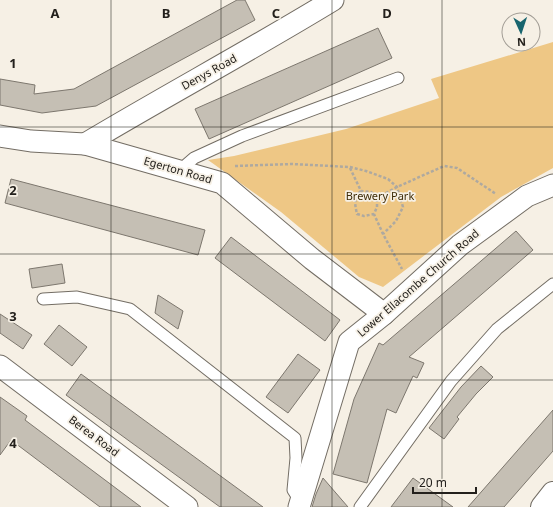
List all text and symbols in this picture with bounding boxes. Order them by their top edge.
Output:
text: A [51,4,60,22]
text: B [162,4,170,22]
text: C [272,4,280,22]
text: D [382,4,392,22]
north arrow [501,12,541,52]
text: N [517,35,526,50]
street label: Denys Road [178,50,239,93]
text: 1 [9,54,17,72]
street label: Egerton Road [142,153,214,186]
text: 2 [9,181,17,199]
park label: Brewery Park [346,188,414,203]
street label: Lower Ellacombe Church Road [354,226,482,340]
text: 3 [9,307,17,325]
street label: Berea Road [66,412,123,459]
text: 4 [9,434,17,452]
scale bar [413,469,476,495]
text: 20 m [419,474,447,491]

